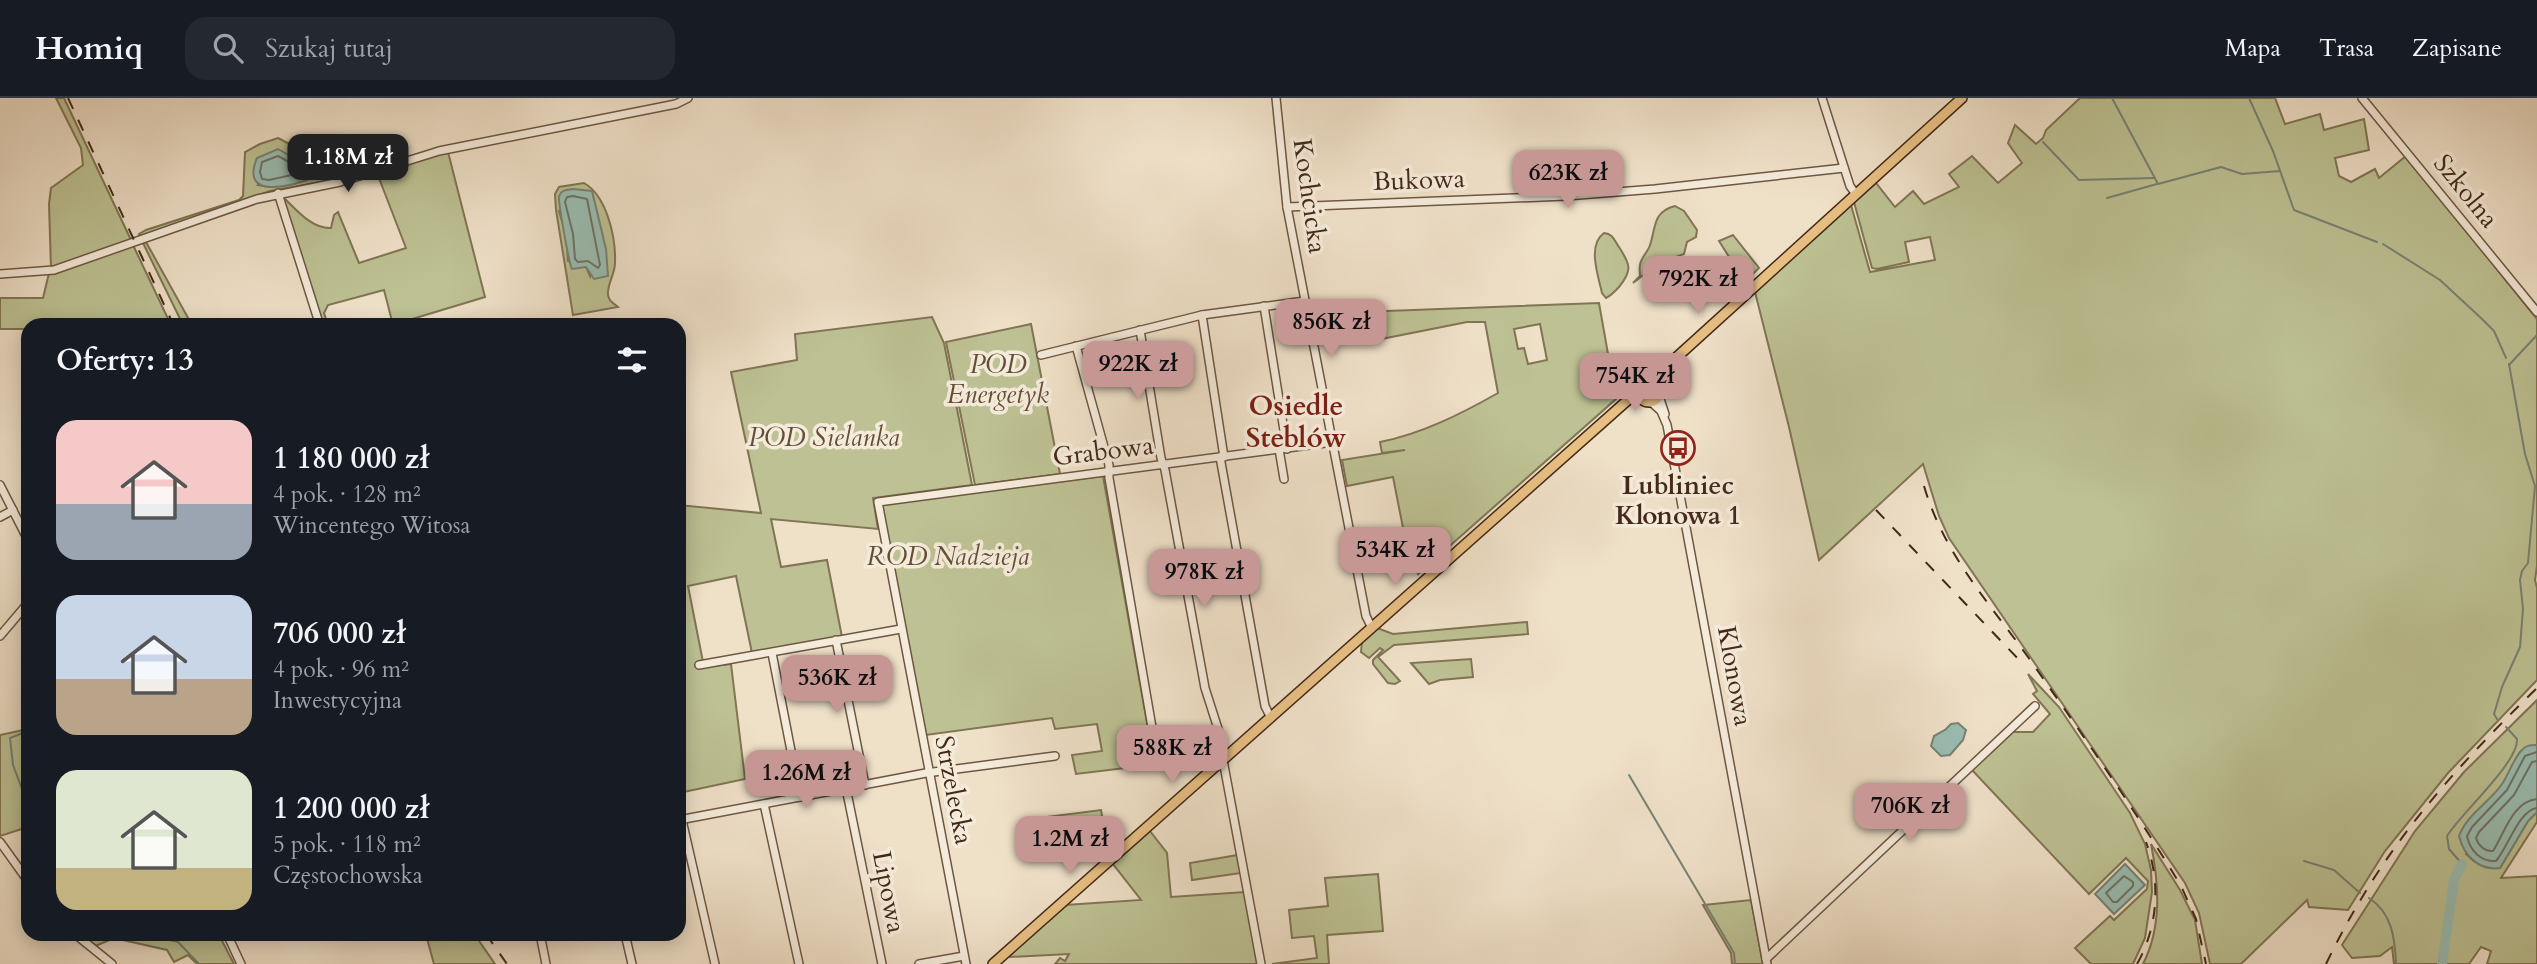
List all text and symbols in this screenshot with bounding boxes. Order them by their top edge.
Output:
search box [185,17,675,80]
text: Homiq [35,26,143,71]
icon: search [209,29,247,67]
text: Szukaj tutaj [265,31,393,66]
text: Mapa [2225,32,2281,65]
text: Trasa [2319,32,2374,65]
text: Zapisane [2412,32,2502,65]
pin: 1.18M zł [276,134,420,194]
street label: Kochcicka [1285,136,1335,256]
text: 1.18M zł [303,141,393,172]
street label: Szkolna [2426,147,2506,235]
pin: 623K zł [1503,150,1633,210]
text: 623K zł [1529,157,1607,188]
street label: Bukowa [1372,161,1466,199]
pin: 792K zł [1633,256,1763,316]
text: 792K zł [1659,263,1737,294]
pin: 856K zł [1266,300,1396,359]
text: 856K zł [1292,306,1370,337]
text: Oferty: 13 [56,340,194,381]
icon: filters [613,341,651,379]
pin: 922K zł [1073,342,1203,401]
park label: POD Energetyk [947,347,1049,412]
text: 922K zł [1099,348,1177,379]
pin: 754K zł [1570,354,1700,413]
text: 754K zł [1596,360,1674,391]
district label: Osiedle Steblów [1246,387,1347,457]
park label: POD Sielanka [748,420,900,455]
street label: Grabowa [1051,427,1155,475]
bus stop icon: Lubliniec Klonowa 1 [1659,429,1697,467]
text: 1 180 000 zł [273,438,429,479]
icon: home [112,448,196,532]
place label: Lubliniec Klonowa 1 [1615,468,1741,533]
text: 4 pok. · 128 m² [273,479,421,510]
text: Wincentego Witosa [273,510,470,541]
pin: 534K zł [1330,528,1460,587]
text: 534K zł [1356,534,1434,565]
park label: ROD Nadzieja [867,539,1030,574]
pin: 978K zł [1139,550,1269,609]
text: 978K zł [1165,556,1243,587]
text: 706 000 zł [273,613,406,654]
icon: home [112,623,196,707]
street label: Klonowa [1709,623,1761,729]
text: 4 pok. · 96 m² [273,654,409,685]
pin: 536K zł [772,656,902,715]
text: 536K zł [798,662,876,693]
text: Inwestycyjna [273,685,402,716]
pin: 588K zł [1107,726,1237,785]
text: 588K zł [1133,732,1211,763]
street label: Strzelecka [926,733,982,847]
pin: 1.26M zł [734,750,878,810]
text: 1.26M zł [761,757,851,788]
pin: 706K zł [1845,784,1975,843]
text: 1 200 000 zł [273,788,429,829]
text: 706K zł [1871,790,1949,821]
icon: home [112,798,196,882]
pin: 1.2M zł [1005,816,1135,876]
text: 1.2M zł [1031,823,1109,854]
text: 5 pok. · 118 m² [273,829,421,860]
street label: Lipowa [864,848,914,936]
text: Częstochowska [273,860,423,891]

